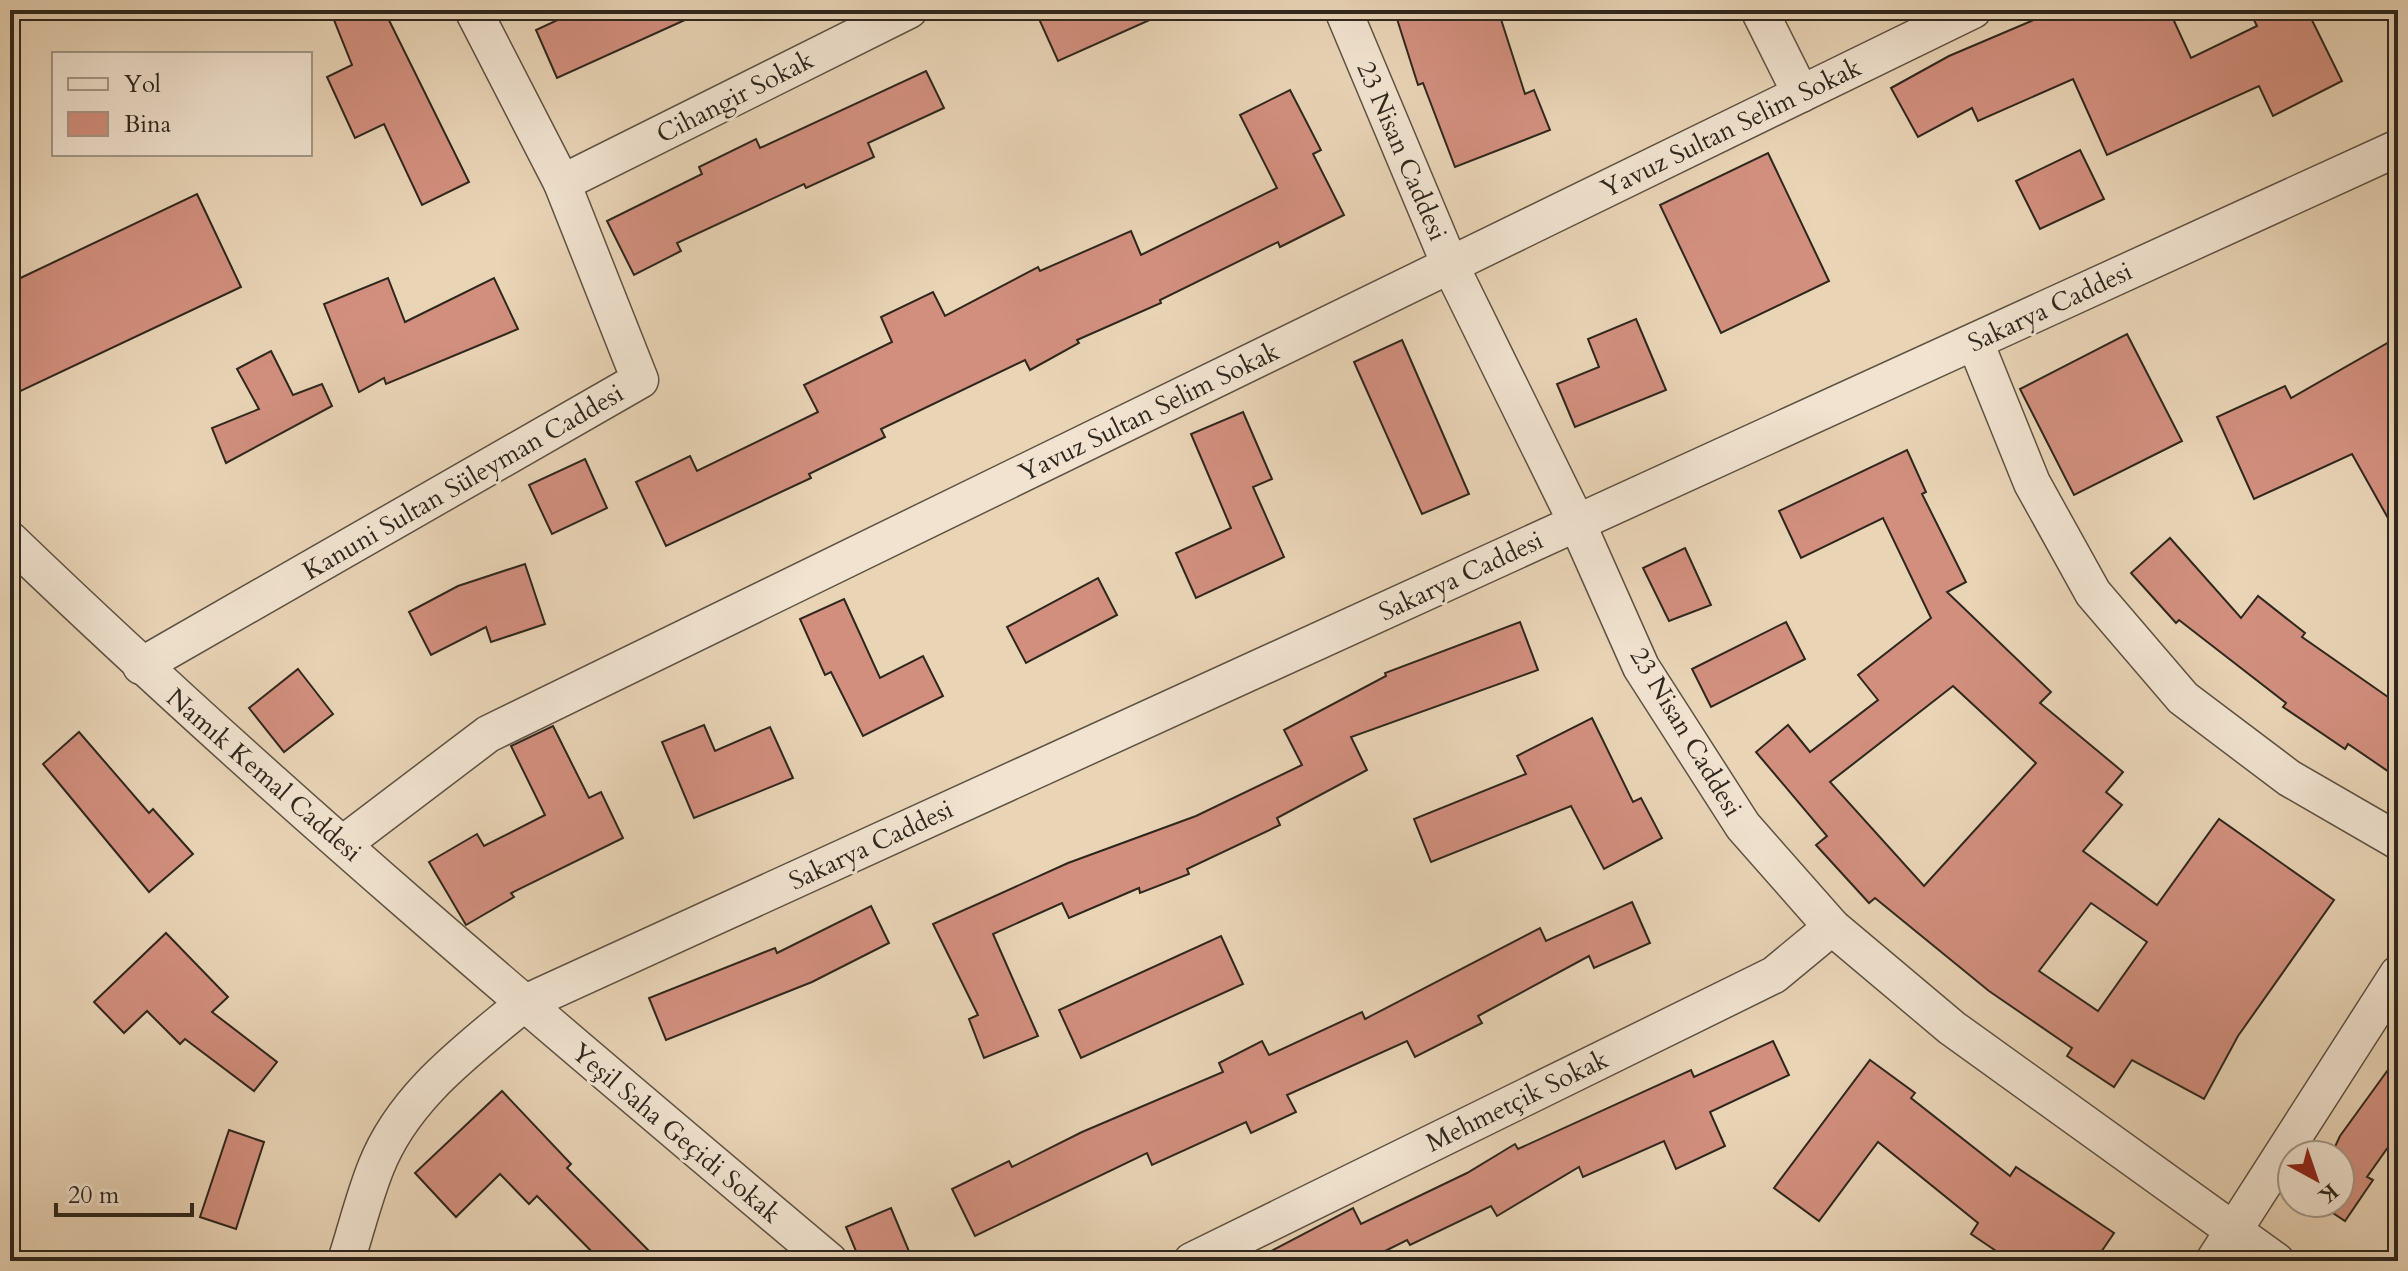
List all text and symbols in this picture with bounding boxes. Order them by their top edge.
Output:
street label: Cihangir Sokak [650,42,820,152]
street label: Yavuz Sultan Selim Sokak [1595,50,1867,206]
legend [52,52,312,156]
street label: 23 Nisan Caddesi [1348,56,1456,246]
text: Yol [124,68,161,101]
text: Bina [124,108,172,141]
street label: Sakarya Caddesi [1962,254,2138,360]
street label: Yavuz Sultan Selim Sokak [1013,334,1285,490]
street label: Kanuni Sultan Süleyman Caddesi [296,376,630,588]
street label: Sakarya Caddesi [1373,523,1549,629]
street label: 23 Nisan Caddesi [1622,641,1750,823]
street label: Namık Kemal Caddesi [159,680,369,870]
street label: Sakarya Caddesi [783,792,959,898]
street label: Yeşil Saha Geçidi Sokak [564,1035,788,1231]
street label: Mehmetçik Sokak [1420,1042,1614,1160]
north arrow [2276,1139,2356,1219]
scale bar [56,1167,192,1217]
text: K [2312,1176,2345,1211]
text: 20 m [68,1179,120,1212]

